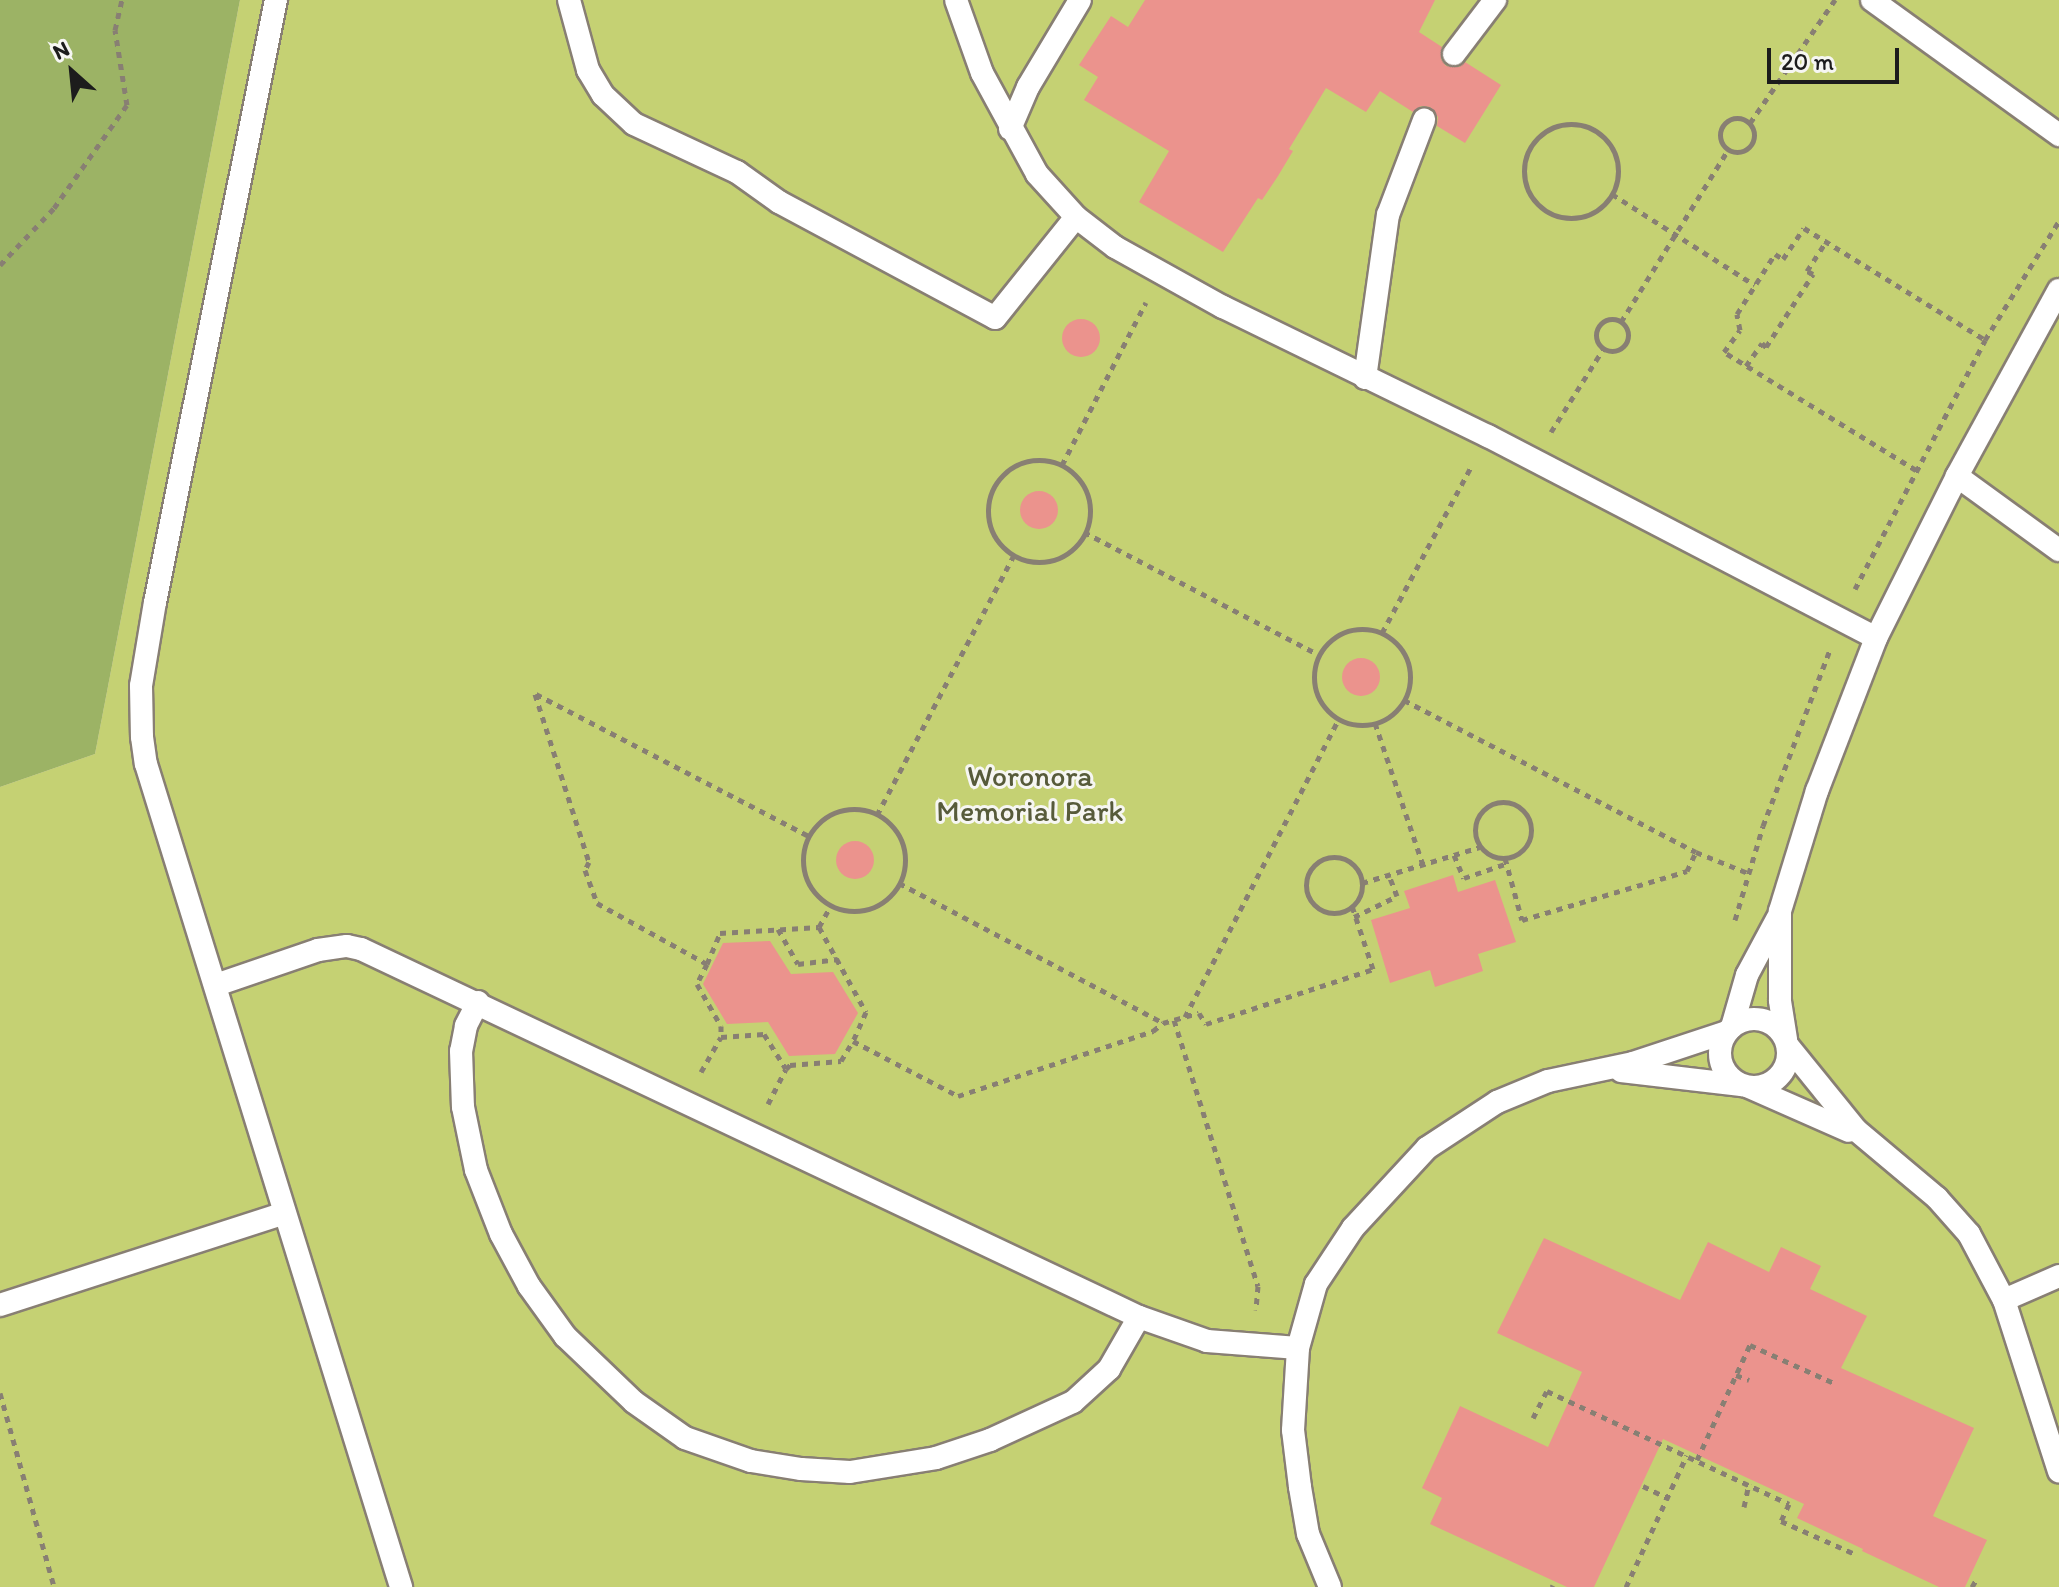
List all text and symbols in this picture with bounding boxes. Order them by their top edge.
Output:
north arrow [32,32,112,112]
scale bar [1771,32,1903,82]
text: N [48,35,74,66]
text: 20 m [1781,47,1834,76]
park label: Woronora Memorial Park [936,758,1124,828]

